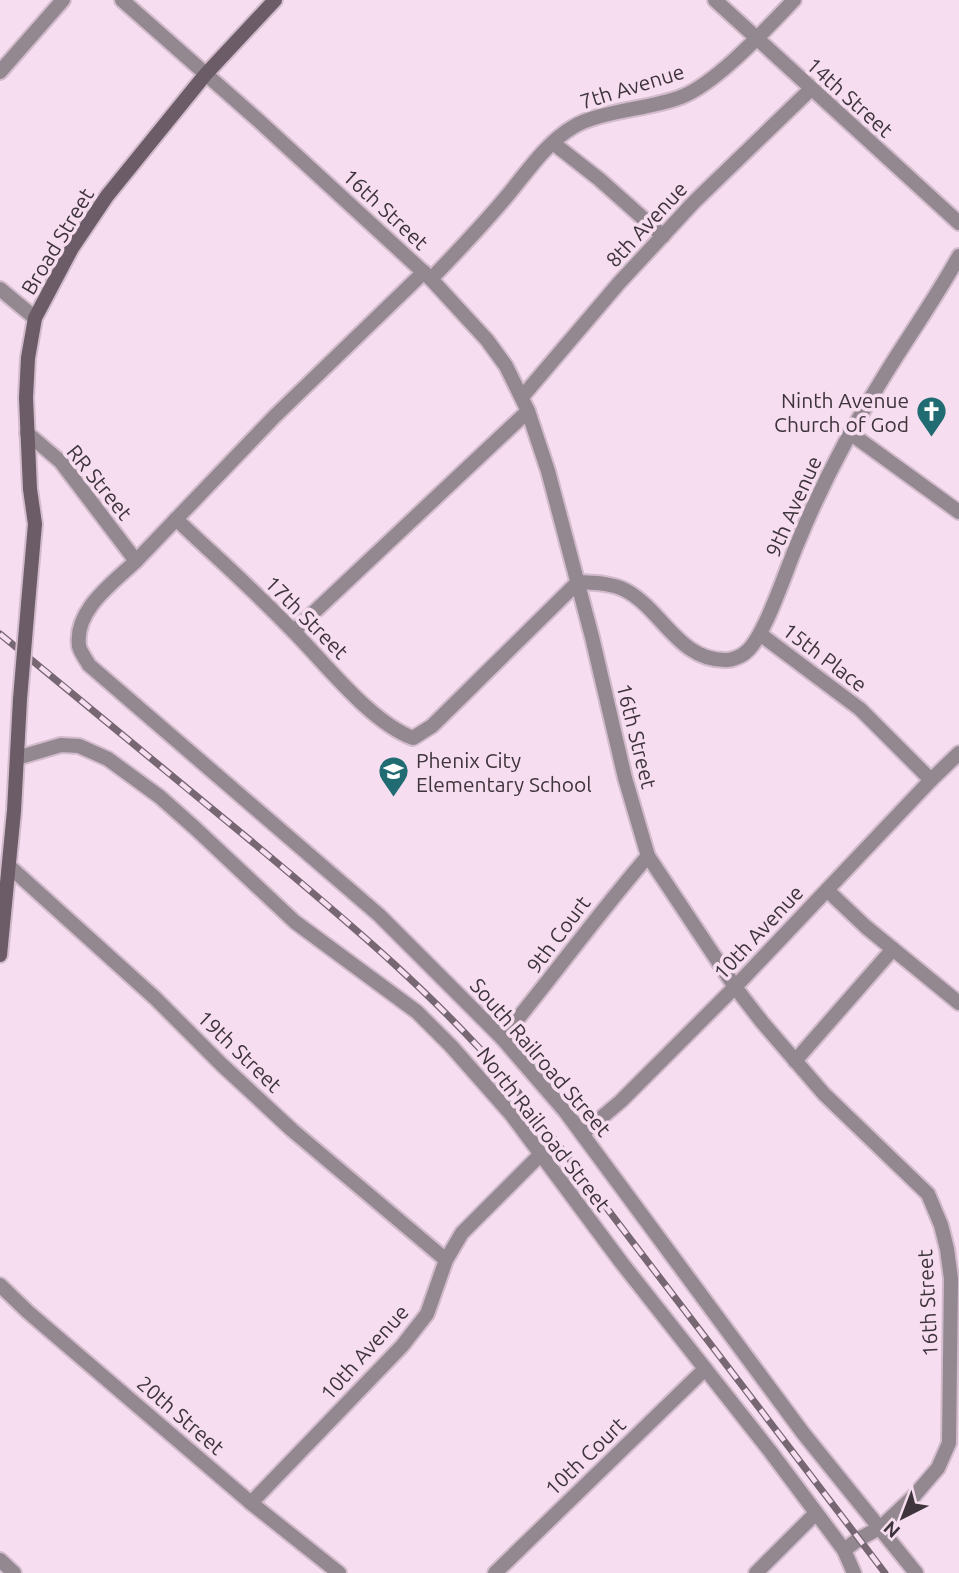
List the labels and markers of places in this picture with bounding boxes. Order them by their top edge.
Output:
place label: Ninth Avenue Church of God [774,388,909,436]
church icon: Ninth Avenue Church of God [915,395,949,439]
place label: Phenix City Elementary School [416,748,592,796]
school or university icon: Phenix City Elementary School [376,755,410,799]

